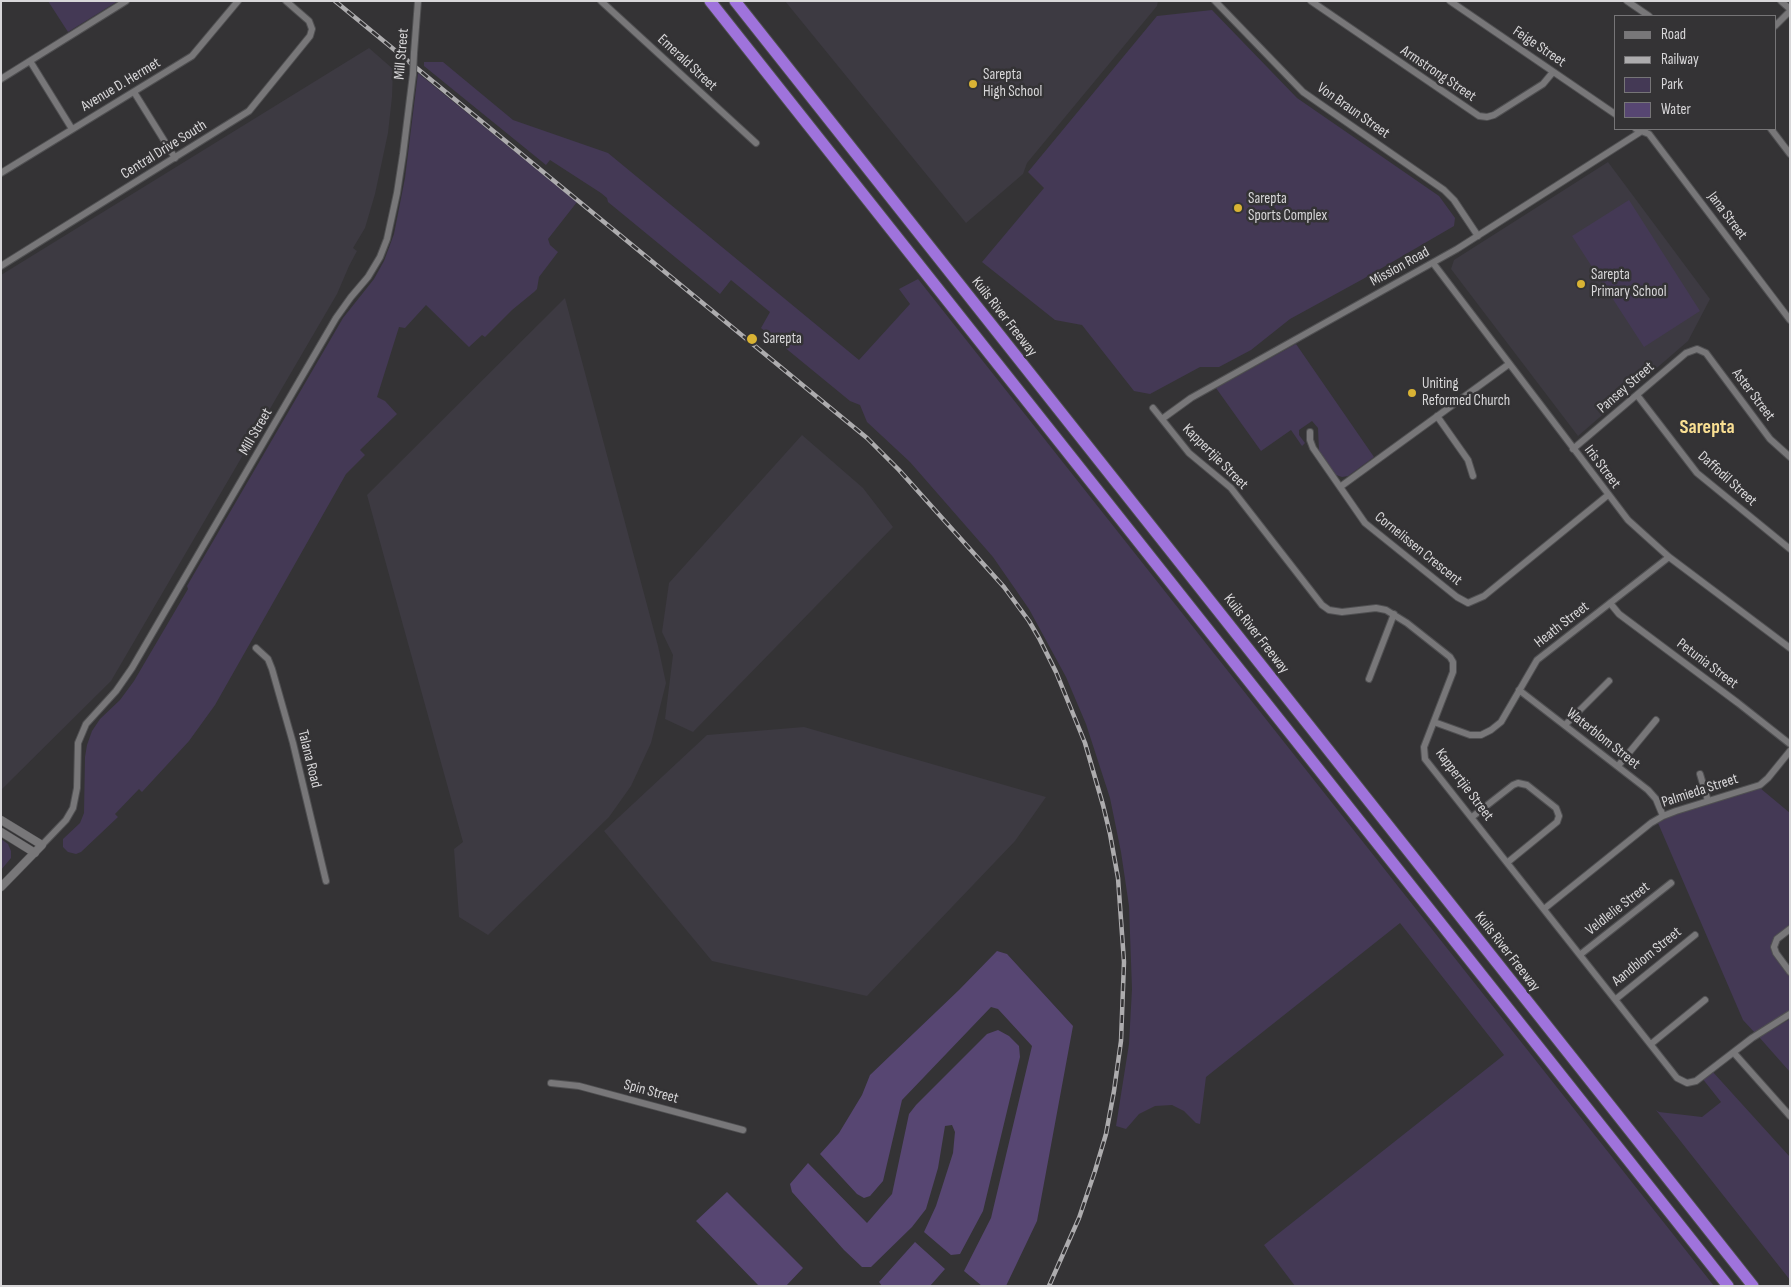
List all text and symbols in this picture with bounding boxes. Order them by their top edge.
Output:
legend [1614,15,1776,130]
street label: Feige Street [1509,23,1569,71]
text: Road [1661,25,1686,44]
street label: Mill Street [391,28,413,80]
street label: Emerald Street [654,31,720,95]
street label: Armstrong Street [1397,42,1479,106]
text: Railway [1661,50,1699,69]
street label: Avenue D. Hermet [78,54,164,116]
place label: Sarepta High School [983,66,1042,101]
text: Park [1661,75,1683,94]
marker: Sarepta High School [967,78,979,90]
street label: Von Braun Street [1313,79,1393,143]
text: Water [1661,100,1691,119]
street label: Central Drive South [118,116,210,184]
street label: Jana Street [1703,189,1751,243]
place label: Sarepta Sports Complex [1248,190,1327,225]
marker: Sarepta Sports Complex [1232,202,1244,214]
street label: Mission Road [1367,243,1433,291]
place label: Sarepta Primary School [1591,266,1667,301]
street label: Kuils River Freeway [967,274,1041,360]
marker: Sarepta Primary School [1575,278,1587,290]
place label: Sarepta [763,330,802,348]
marker: Sarepta [745,332,759,346]
street label: Pansey Street [1594,358,1658,418]
street label: Aster Street [1728,365,1778,425]
place label: Uniting Reformed Church [1422,375,1510,410]
marker: Uniting Reformed Church [1406,387,1418,399]
street label: Mill Street [235,405,277,459]
district label: Sarepta [1679,416,1735,440]
street label: Kappertjie Street [1178,420,1252,494]
street label: Iris Street [1580,442,1624,492]
street label: Daffodil Street [1694,448,1760,510]
street label: Cornelissen Crescent [1371,508,1465,590]
street label: Kuils River Freeway [1219,591,1293,677]
street label: Heath Street [1531,598,1593,652]
street label: Petunia Street [1673,635,1741,693]
street label: Waterblom Street [1562,705,1644,773]
street label: Talana Road [293,728,325,790]
street label: Kappertjie Street [1431,745,1497,825]
street label: Palmieda Street [1660,770,1740,812]
street label: Veldlelie Street [1582,878,1654,940]
street label: Kuils River Freeway [1470,909,1544,995]
street label: Aandblom Street [1609,924,1685,990]
street label: Spin Street [622,1076,680,1108]

